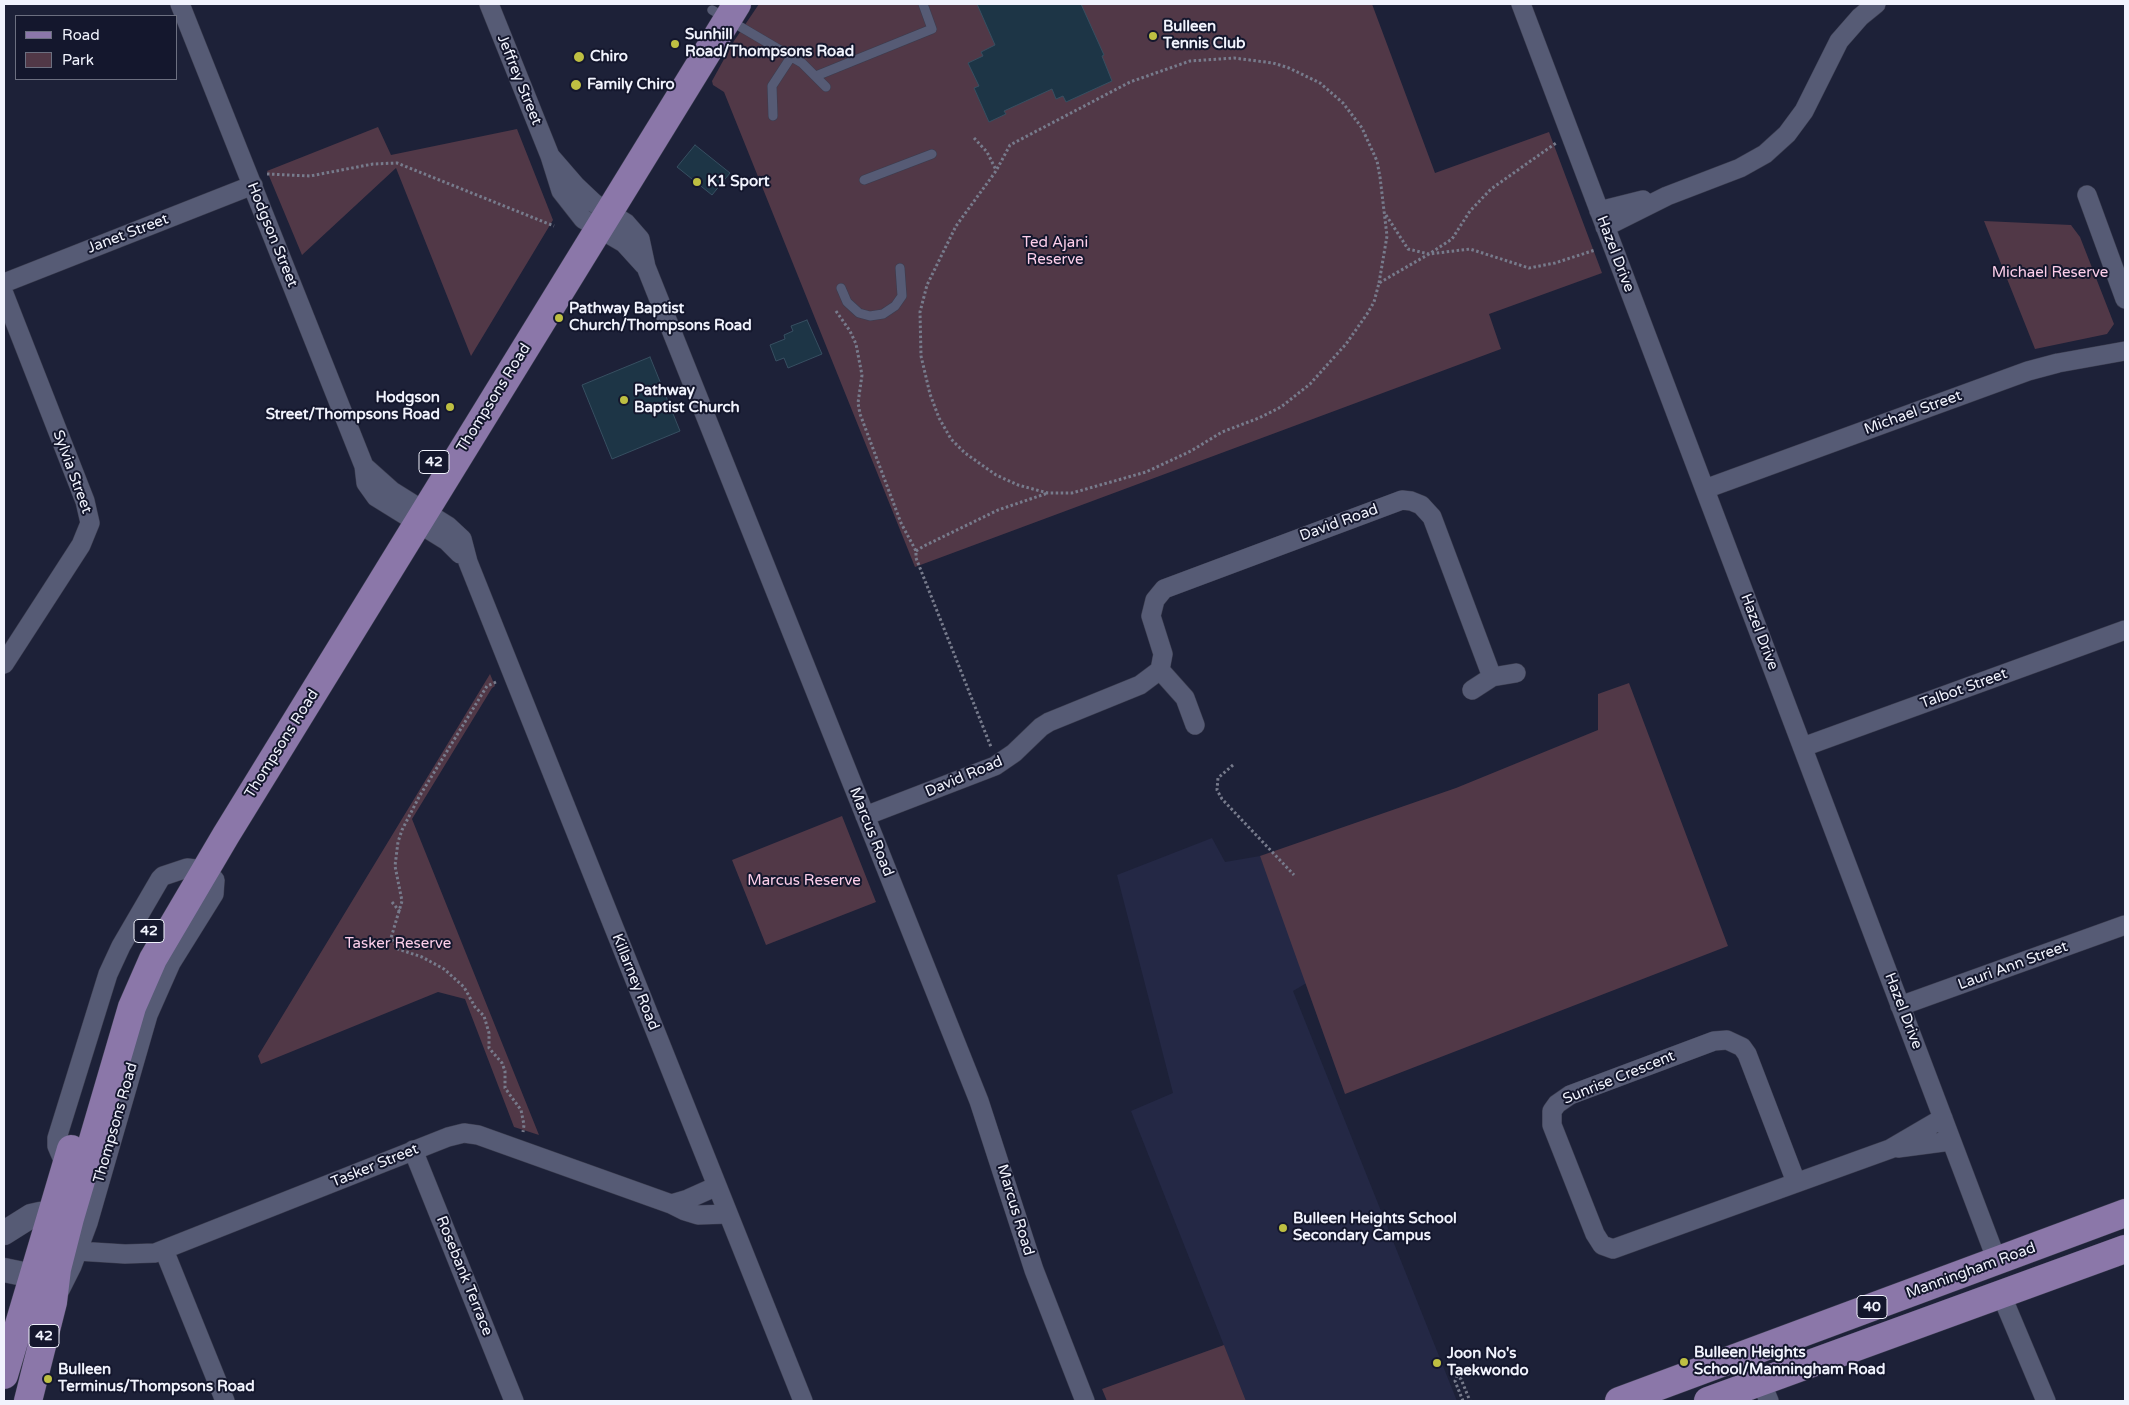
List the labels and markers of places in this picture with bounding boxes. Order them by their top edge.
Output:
place label: Bulleen Tennis Club [1163,18,1246,53]
place label: Sunhill Road/Thompsons Road [685,26,854,61]
marker: Bulleen Tennis Club [1147,30,1159,42]
marker: Sunhill Road/Thompsons Road [669,38,681,50]
place label: Chiro [590,48,628,66]
marker: Chiro [572,50,586,64]
place label: Family Chiro [587,76,675,94]
marker: Family Chiro [569,78,583,92]
place label: K1 Sport [707,173,770,191]
marker: K1 Sport [691,176,703,188]
place label: Pathway Baptist Church/Thompsons Road [569,300,752,335]
marker: Pathway Baptist Church/Thompsons Road [553,312,565,324]
place label: Pathway Baptist Church [634,382,740,417]
place label: Hodgson Street/Thompsons Road [266,389,440,424]
marker: Pathway Baptist Church [618,394,630,406]
marker: Hodgson Street/Thompsons Road [444,401,456,413]
place label: Bulleen Heights School Secondary Campus [1293,1210,1457,1245]
marker: Bulleen Heights School Secondary Campus [1277,1222,1289,1234]
place label: Bulleen Heights School/Manningham Road [1694,1344,1885,1379]
place label: Joon No's Taekwondo [1447,1345,1529,1380]
marker: Bulleen Heights School/Manningham Road [1678,1356,1690,1368]
marker: Joon No's Taekwondo [1431,1357,1443,1369]
place label: Bulleen Terminus/Thompsons Road [58,1361,255,1396]
marker: Bulleen Terminus/Thompsons Road [42,1373,54,1385]

